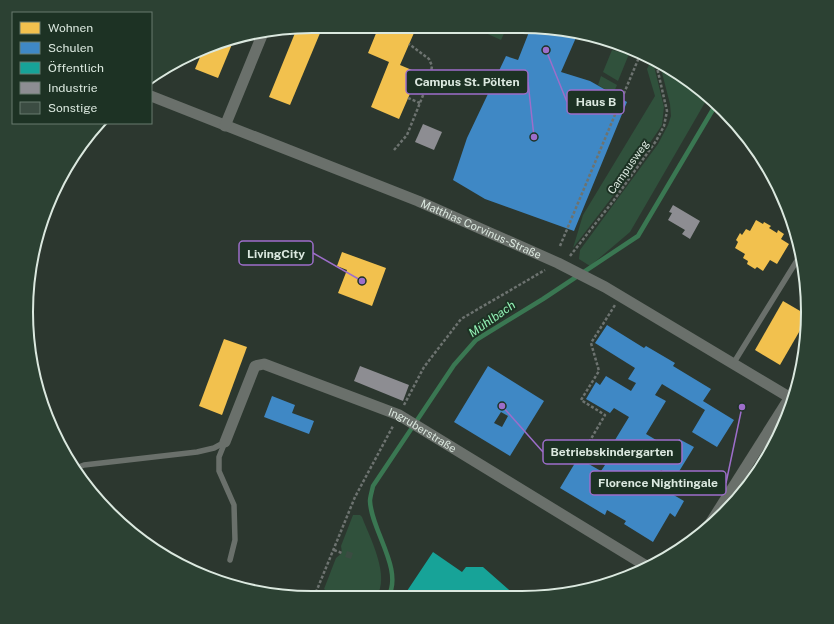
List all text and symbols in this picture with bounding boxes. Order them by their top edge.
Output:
legend [12,12,152,124]
text: Wohnen [48,21,93,35]
text: Schulen [48,41,94,55]
text: Öffentlich [48,61,104,75]
callout: Campus St. Pölten [406,70,528,94]
text: Campus St. Pölten [414,75,520,89]
text: Industrie [48,81,98,95]
callout: Haus B [567,90,624,114]
text: Haus B [576,95,616,109]
text: Sonstige [48,101,98,115]
street label: Campusweg [605,138,651,196]
street label: Matthias Corvinus-Straße [419,197,543,261]
callout: LivingCity [239,241,313,265]
text: LivingCity [247,247,305,261]
water label: Mühlbach [466,298,518,340]
street label: Ingruberstraße [387,406,459,455]
callout: Betriebskindergarten [543,440,682,464]
text: Betriebskindergarten [551,445,673,459]
callout: Florence Nightingale [590,471,726,495]
text: Florence Nightingale [598,476,718,490]

